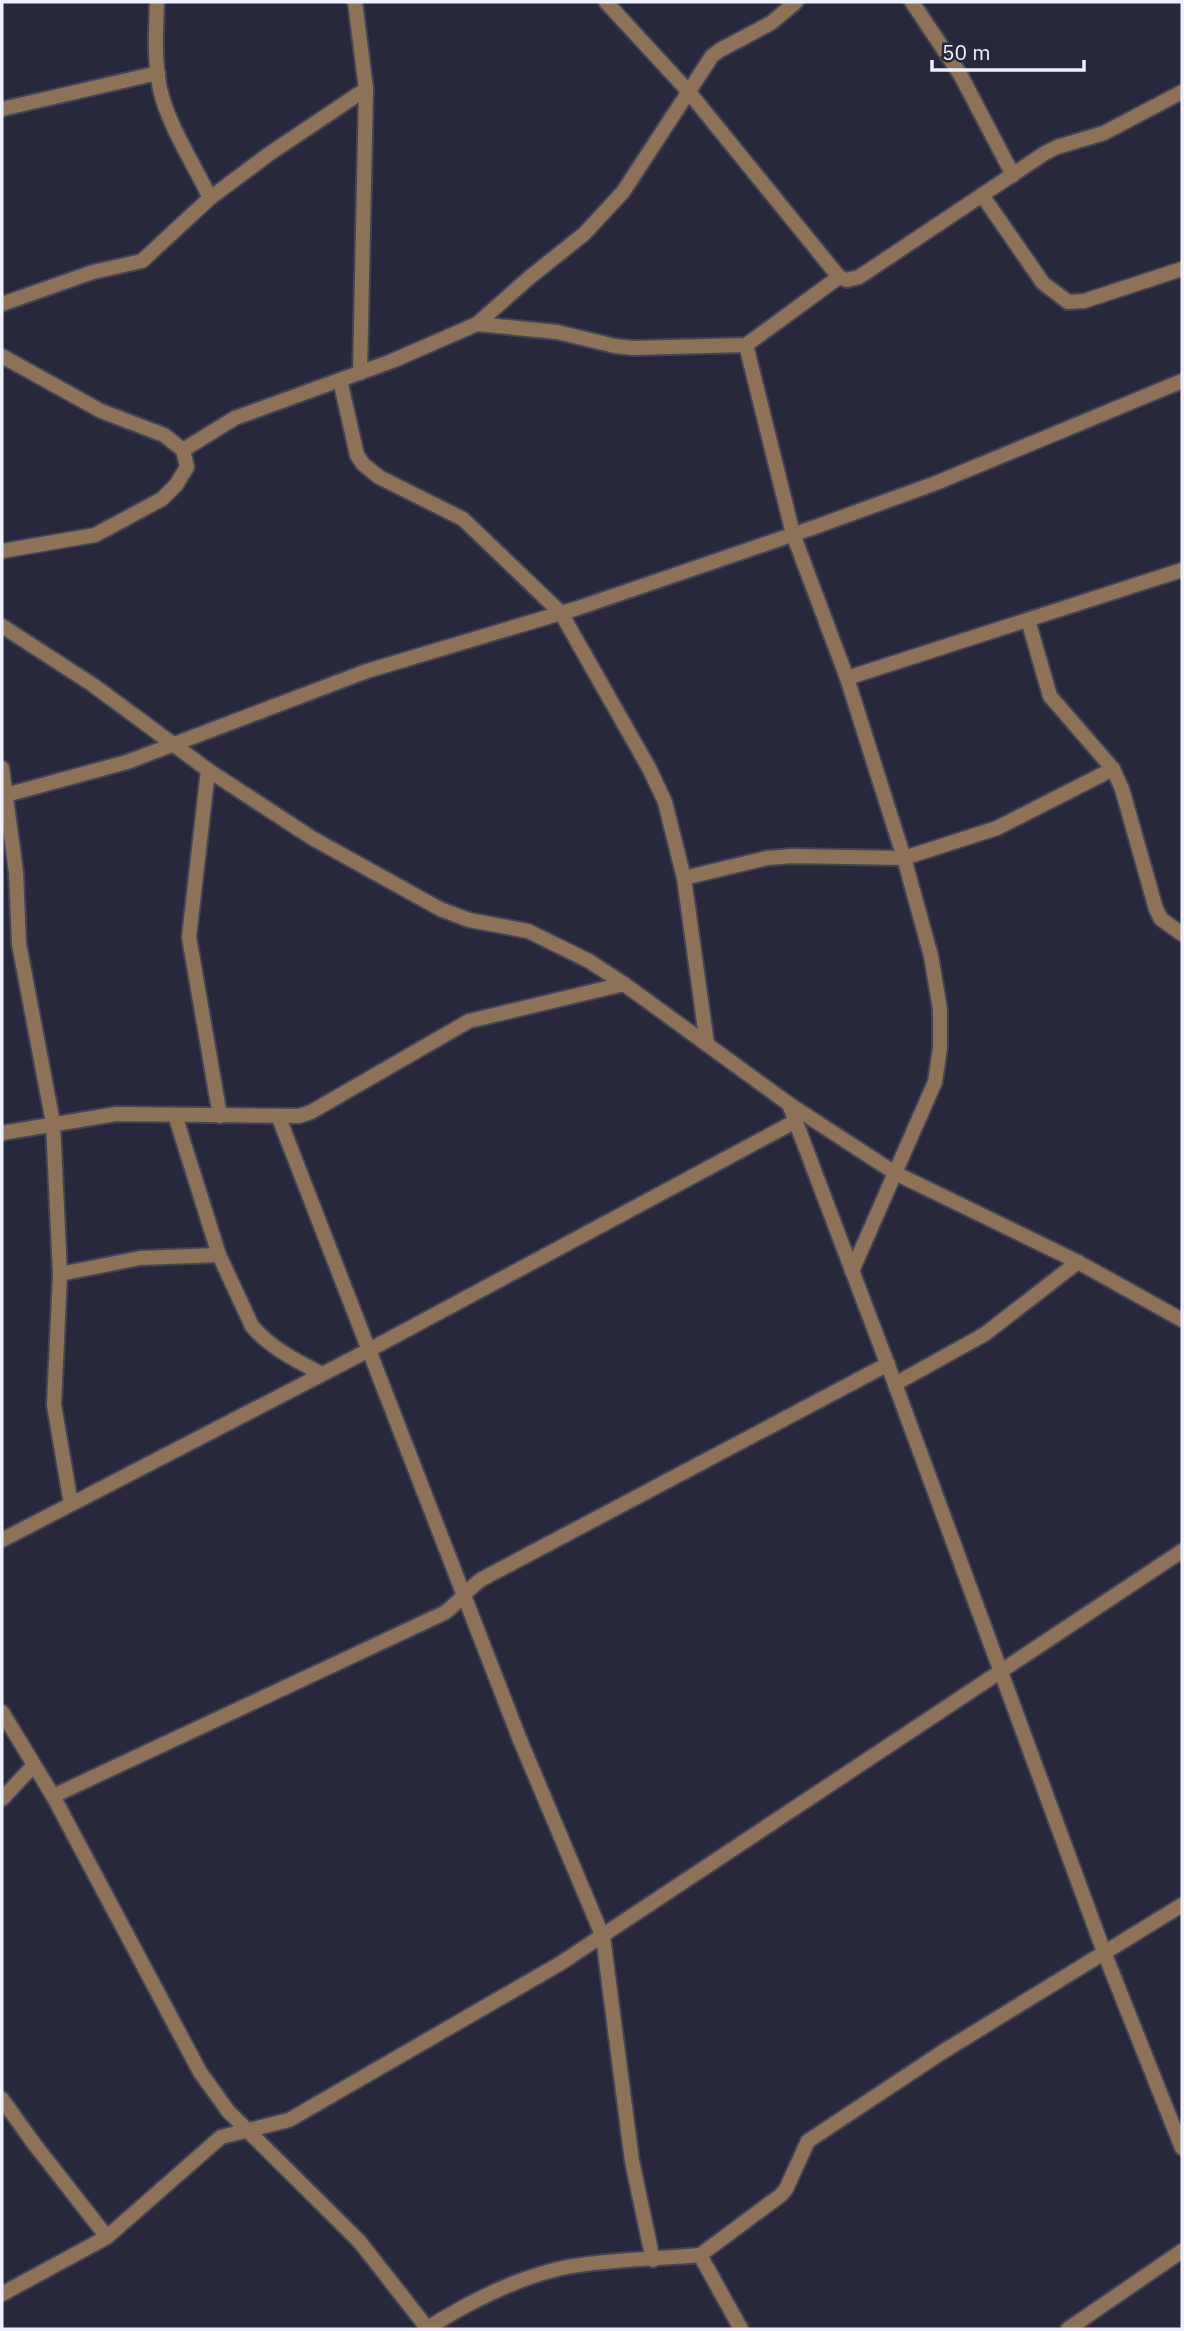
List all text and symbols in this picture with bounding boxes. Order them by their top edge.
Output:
scale bar [932,28,1084,72]
text: 50 m [942,38,991,66]

